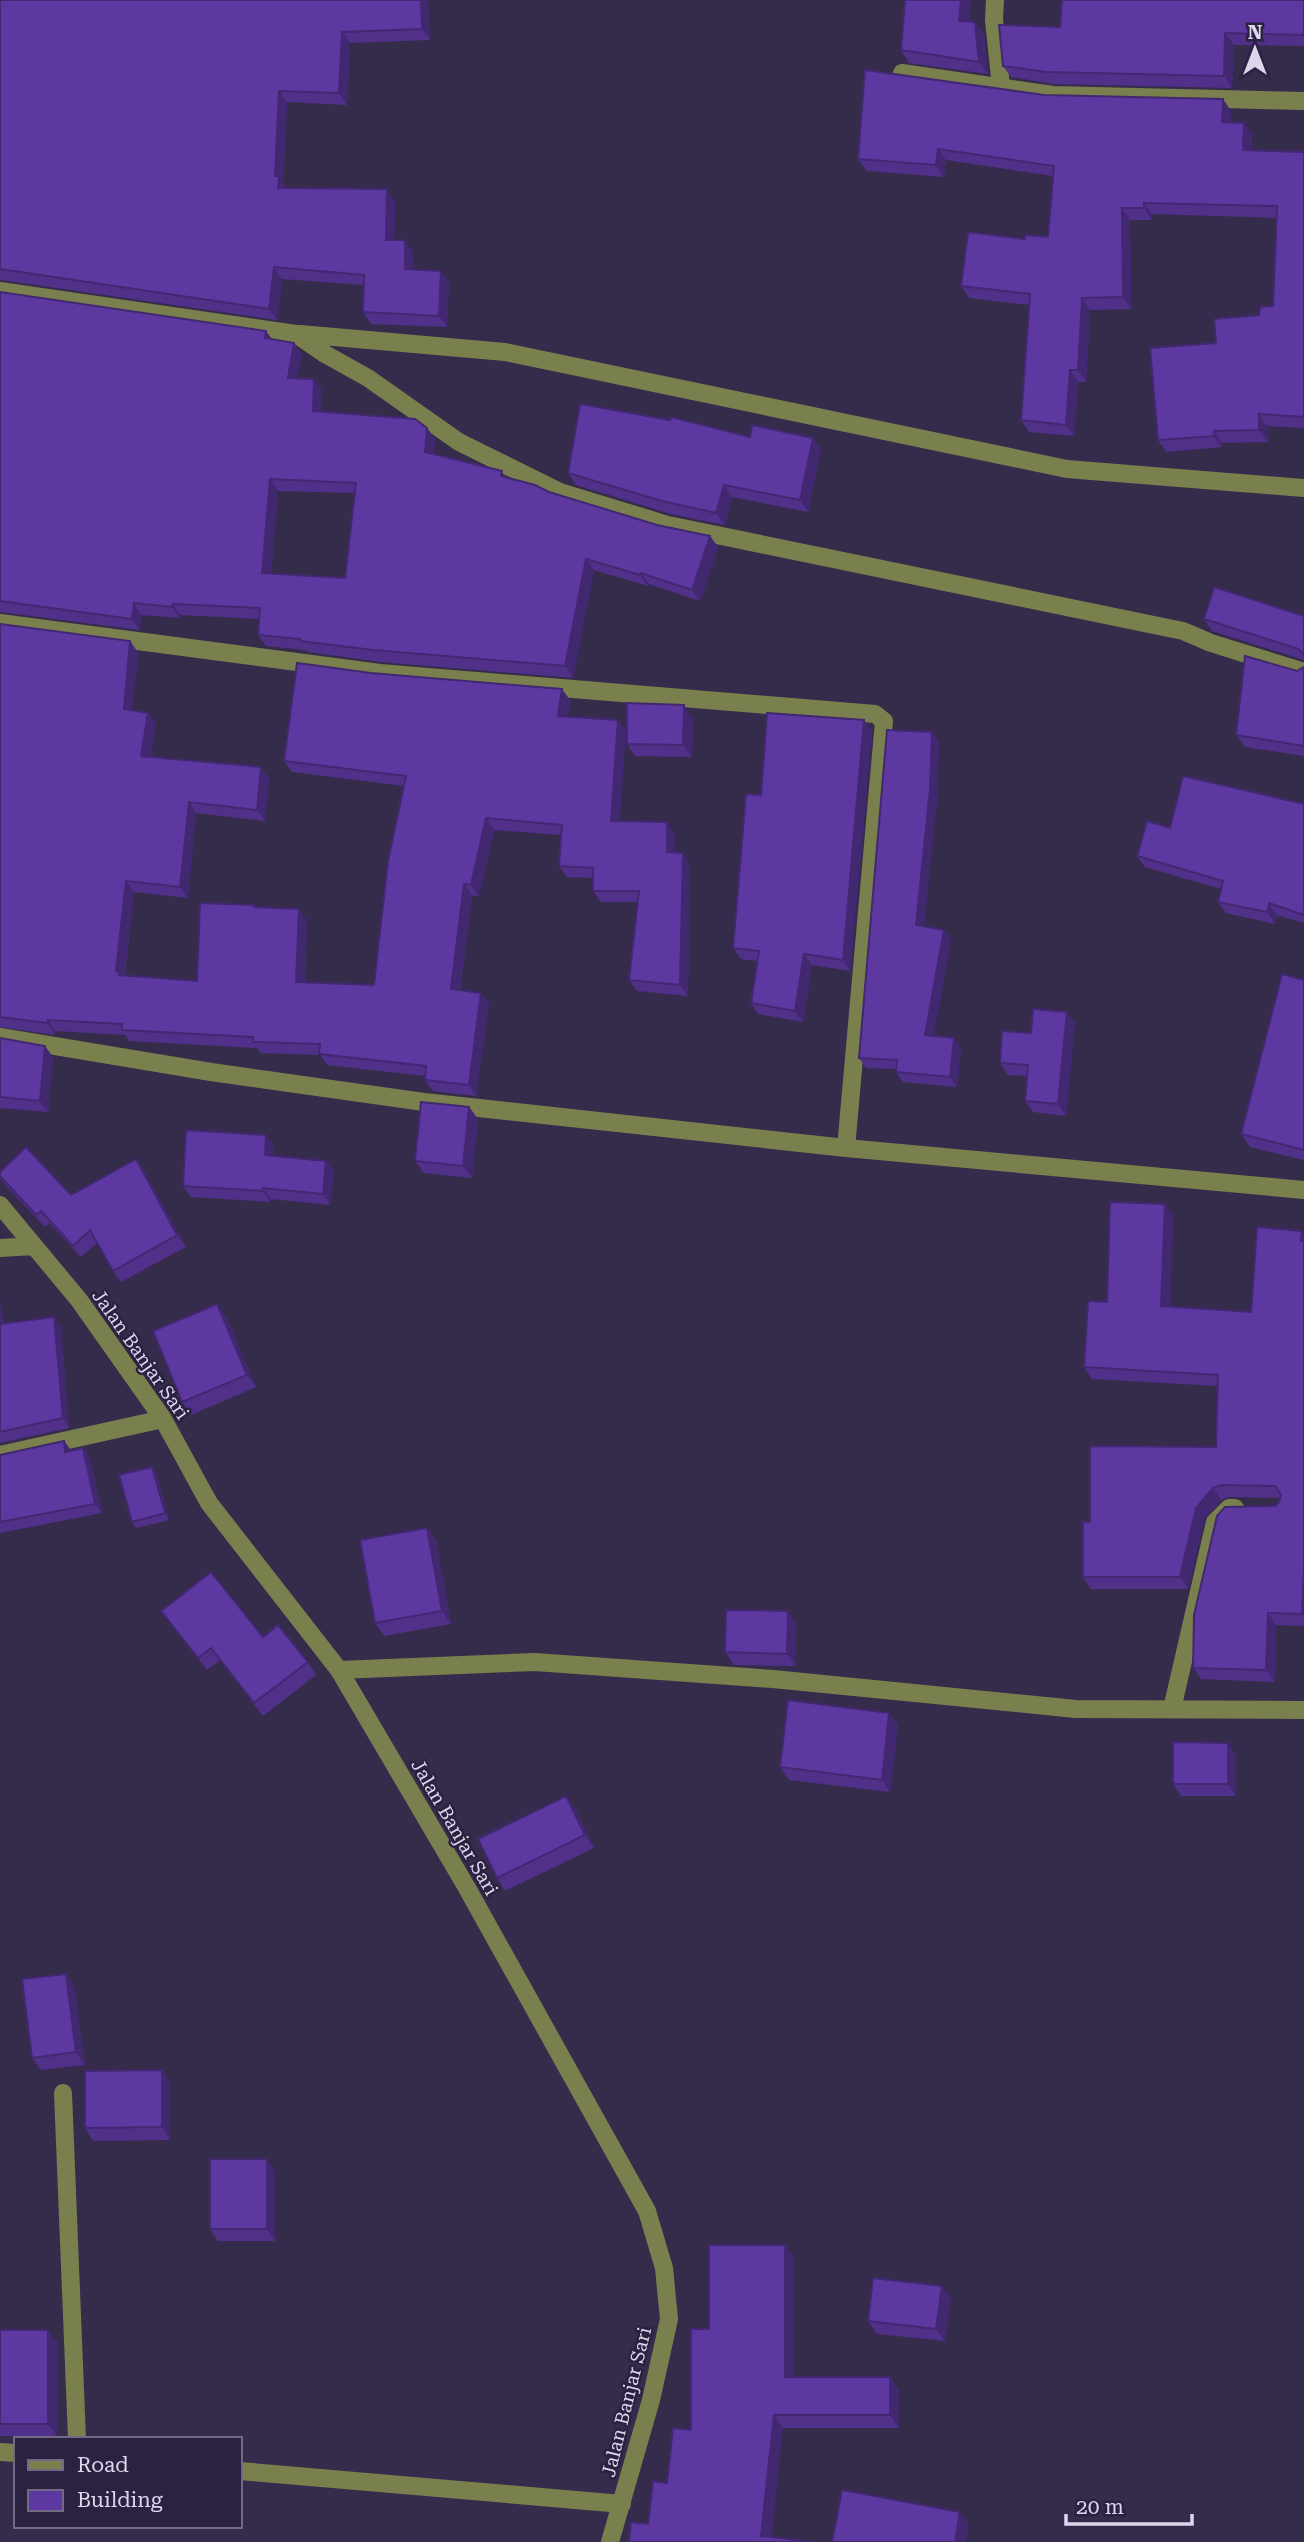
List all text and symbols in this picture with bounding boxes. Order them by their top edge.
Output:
north arrow [1220,14,1290,84]
text: N [1248,21,1263,44]
street label: Jalan Banjar Sari [87,1285,194,1424]
street label: Jalan Banjar Sari [406,1755,503,1899]
street label: Jalan Banjar Sari [597,2325,656,2479]
legend [14,2437,242,2528]
text: Road [77,2453,129,2477]
scale bar [1066,2482,1192,2526]
text: Building [77,2488,163,2512]
text: 20 m [1076,2495,1124,2519]

